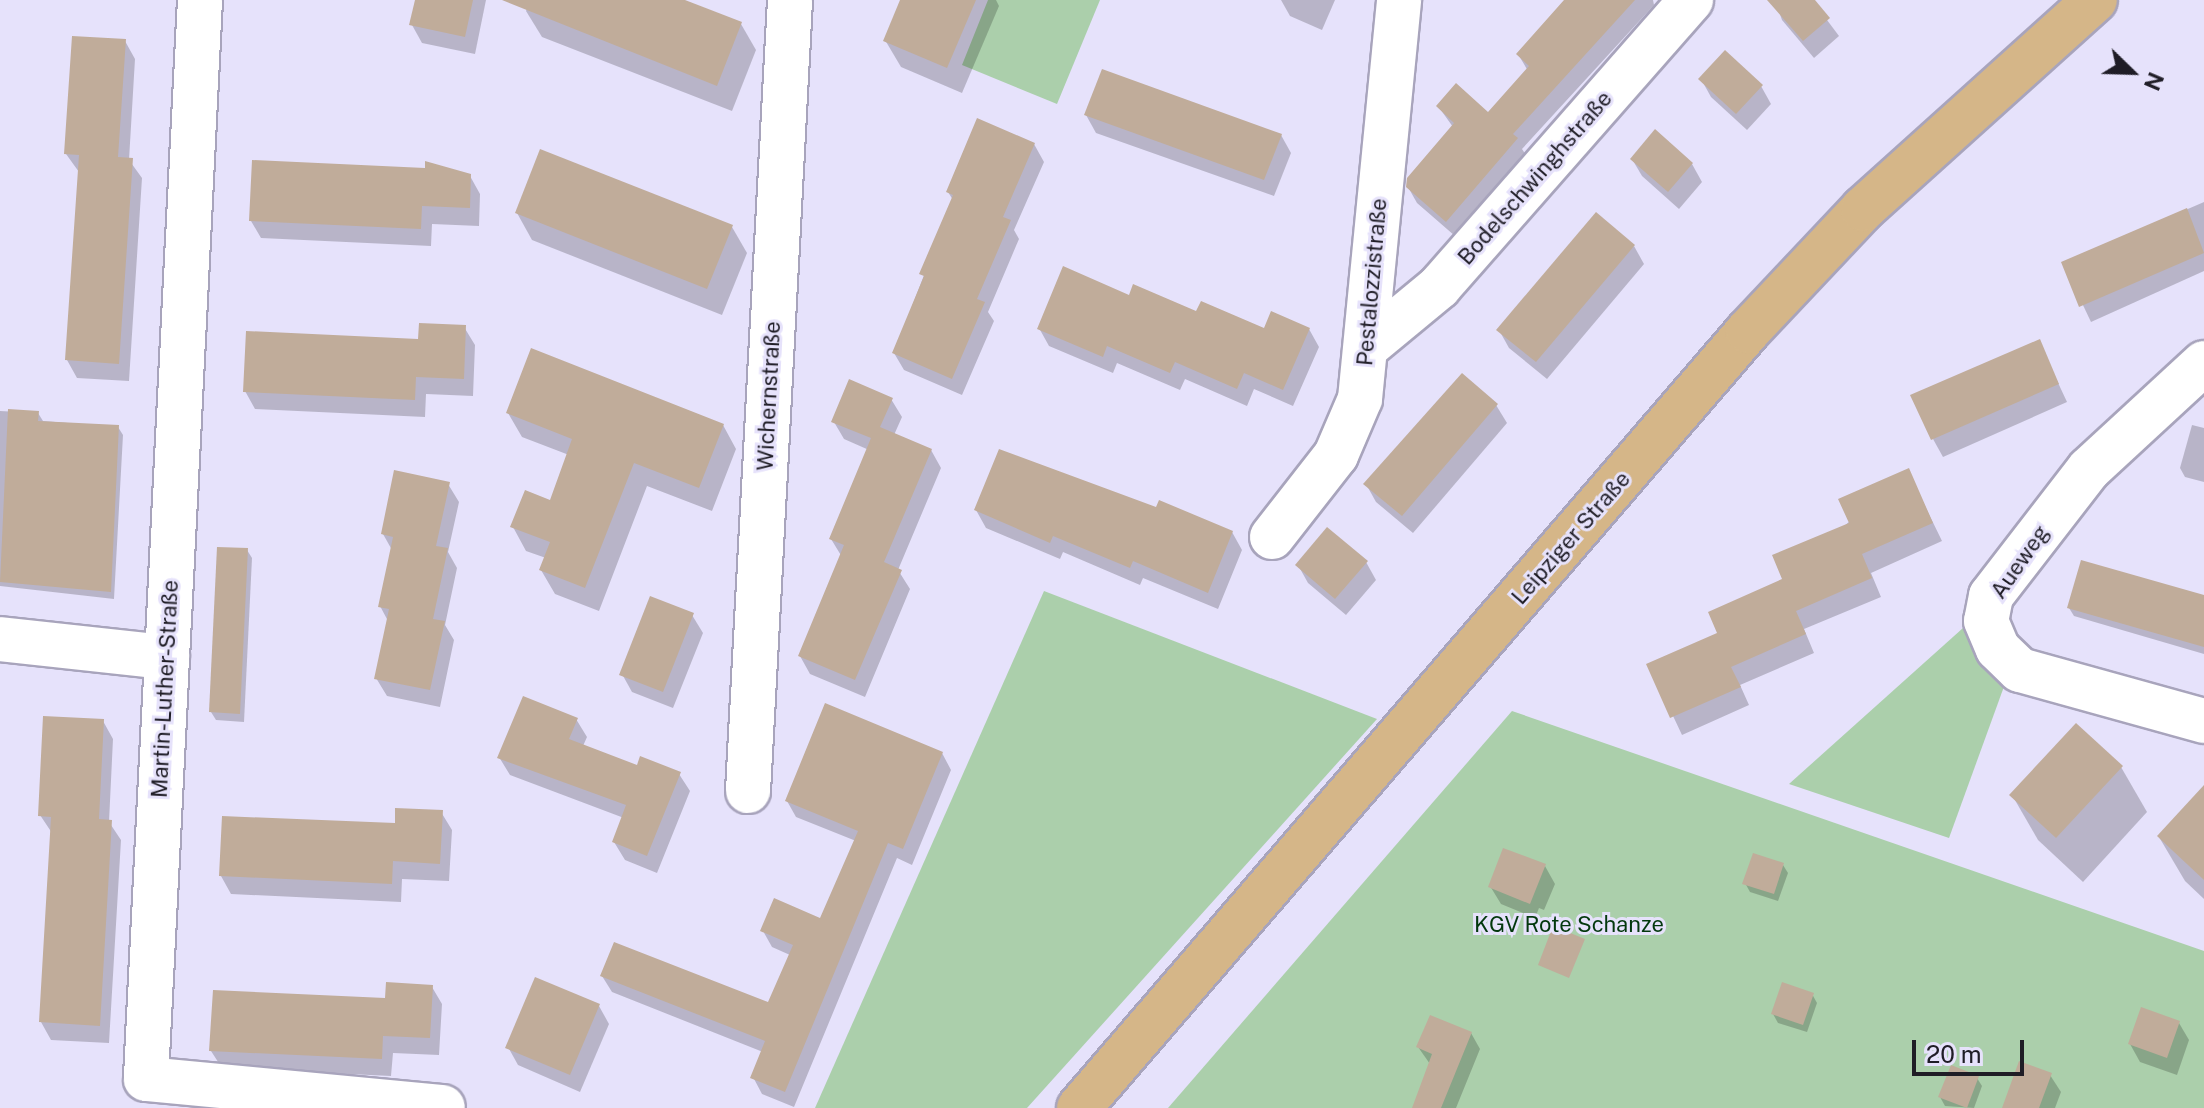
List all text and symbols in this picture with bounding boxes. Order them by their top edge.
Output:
north arrow [2092,32,2172,112]
text: N [2139,68,2169,94]
street label: Bodelschwinghstraße [1452,86,1618,270]
street label: Pestalozzistraße [1352,197,1392,367]
street label: Wichernstraße [752,321,786,471]
street label: Leipziger Straße [1506,466,1636,610]
street label: Aueweg [1985,520,2055,604]
street label: Martin-Luther-Straße [146,579,184,799]
park label: KGV Rote Schanze [1474,912,1664,938]
scale bar [1916,1024,2028,1074]
text: 20 m [1926,1040,1982,1068]

